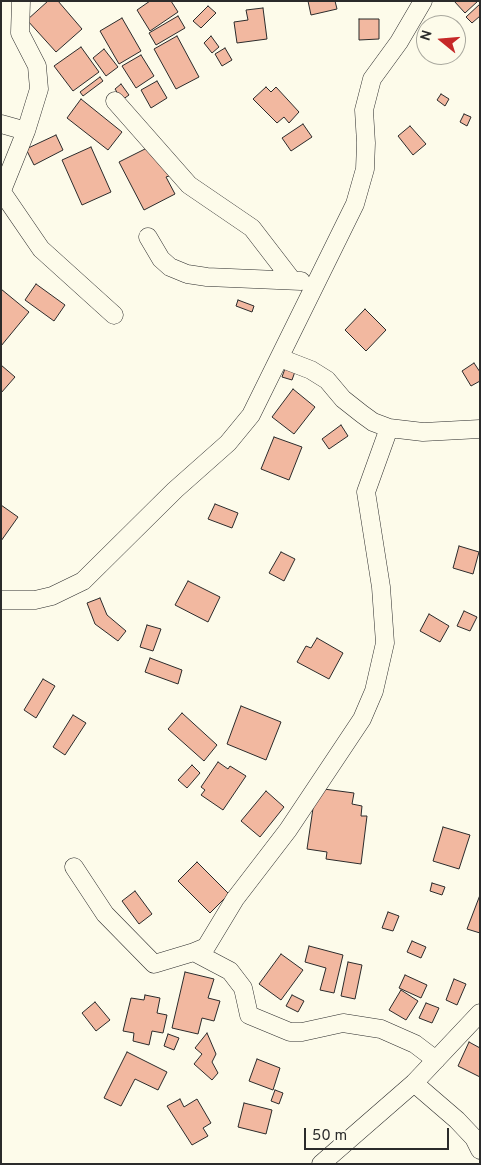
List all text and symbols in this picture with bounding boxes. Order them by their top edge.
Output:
north arrow [416,15,466,65]
text: N [418,28,437,43]
scale bar [306,1118,451,1150]
text: 50 m [312,1127,347,1146]

